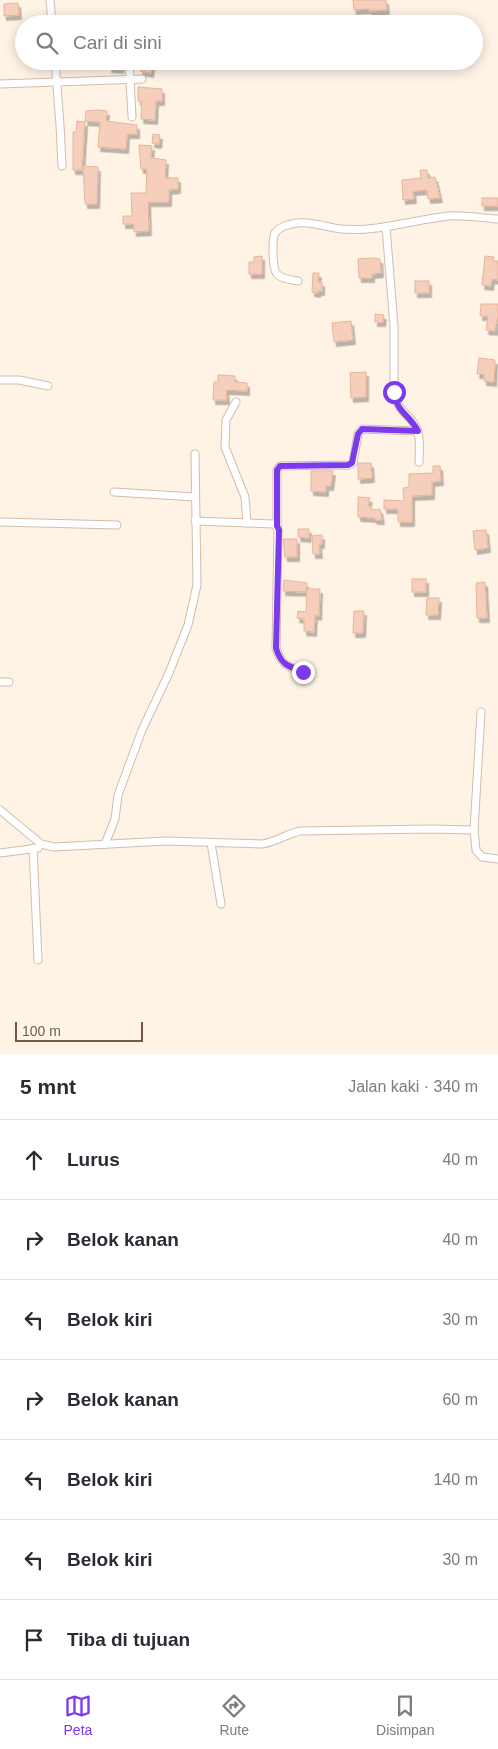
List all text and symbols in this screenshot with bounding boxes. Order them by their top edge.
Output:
search box [15,15,483,70]
icon: search [33,29,61,57]
text: Cari di sini [73,32,162,53]
route start [383,381,406,404]
route end [292,661,315,684]
scale bar [15,1019,142,1042]
text: 100 m [22,1023,61,1039]
text: 5 mnt [20,1075,76,1098]
text: Jalan kaki · 340 m [348,1078,478,1095]
icon: ahead [20,1146,48,1174]
text: Lurus [67,1149,120,1170]
text: 40 m [442,1151,478,1168]
icon: right [20,1226,48,1254]
text: Belok kanan [67,1229,179,1250]
text: 40 m [442,1231,478,1248]
icon: left [20,1306,48,1334]
text: Belok kiri [67,1309,153,1330]
text: 30 m [442,1311,478,1328]
icon: right [20,1386,48,1414]
text: Belok kanan [67,1389,179,1410]
text: 60 m [442,1391,478,1408]
icon: left [20,1466,48,1494]
text: Belok kiri [67,1469,153,1490]
text: 140 m [434,1471,478,1488]
icon: left [20,1546,48,1574]
text: Belok kiri [67,1549,153,1570]
text: 30 m [442,1551,478,1568]
icon: arrive [20,1626,48,1654]
text: Tiba di tujuan [67,1629,190,1650]
tab: Peta [64,1692,92,1738]
tab: Rute [219,1692,249,1738]
tab: Disimpan [376,1692,434,1738]

